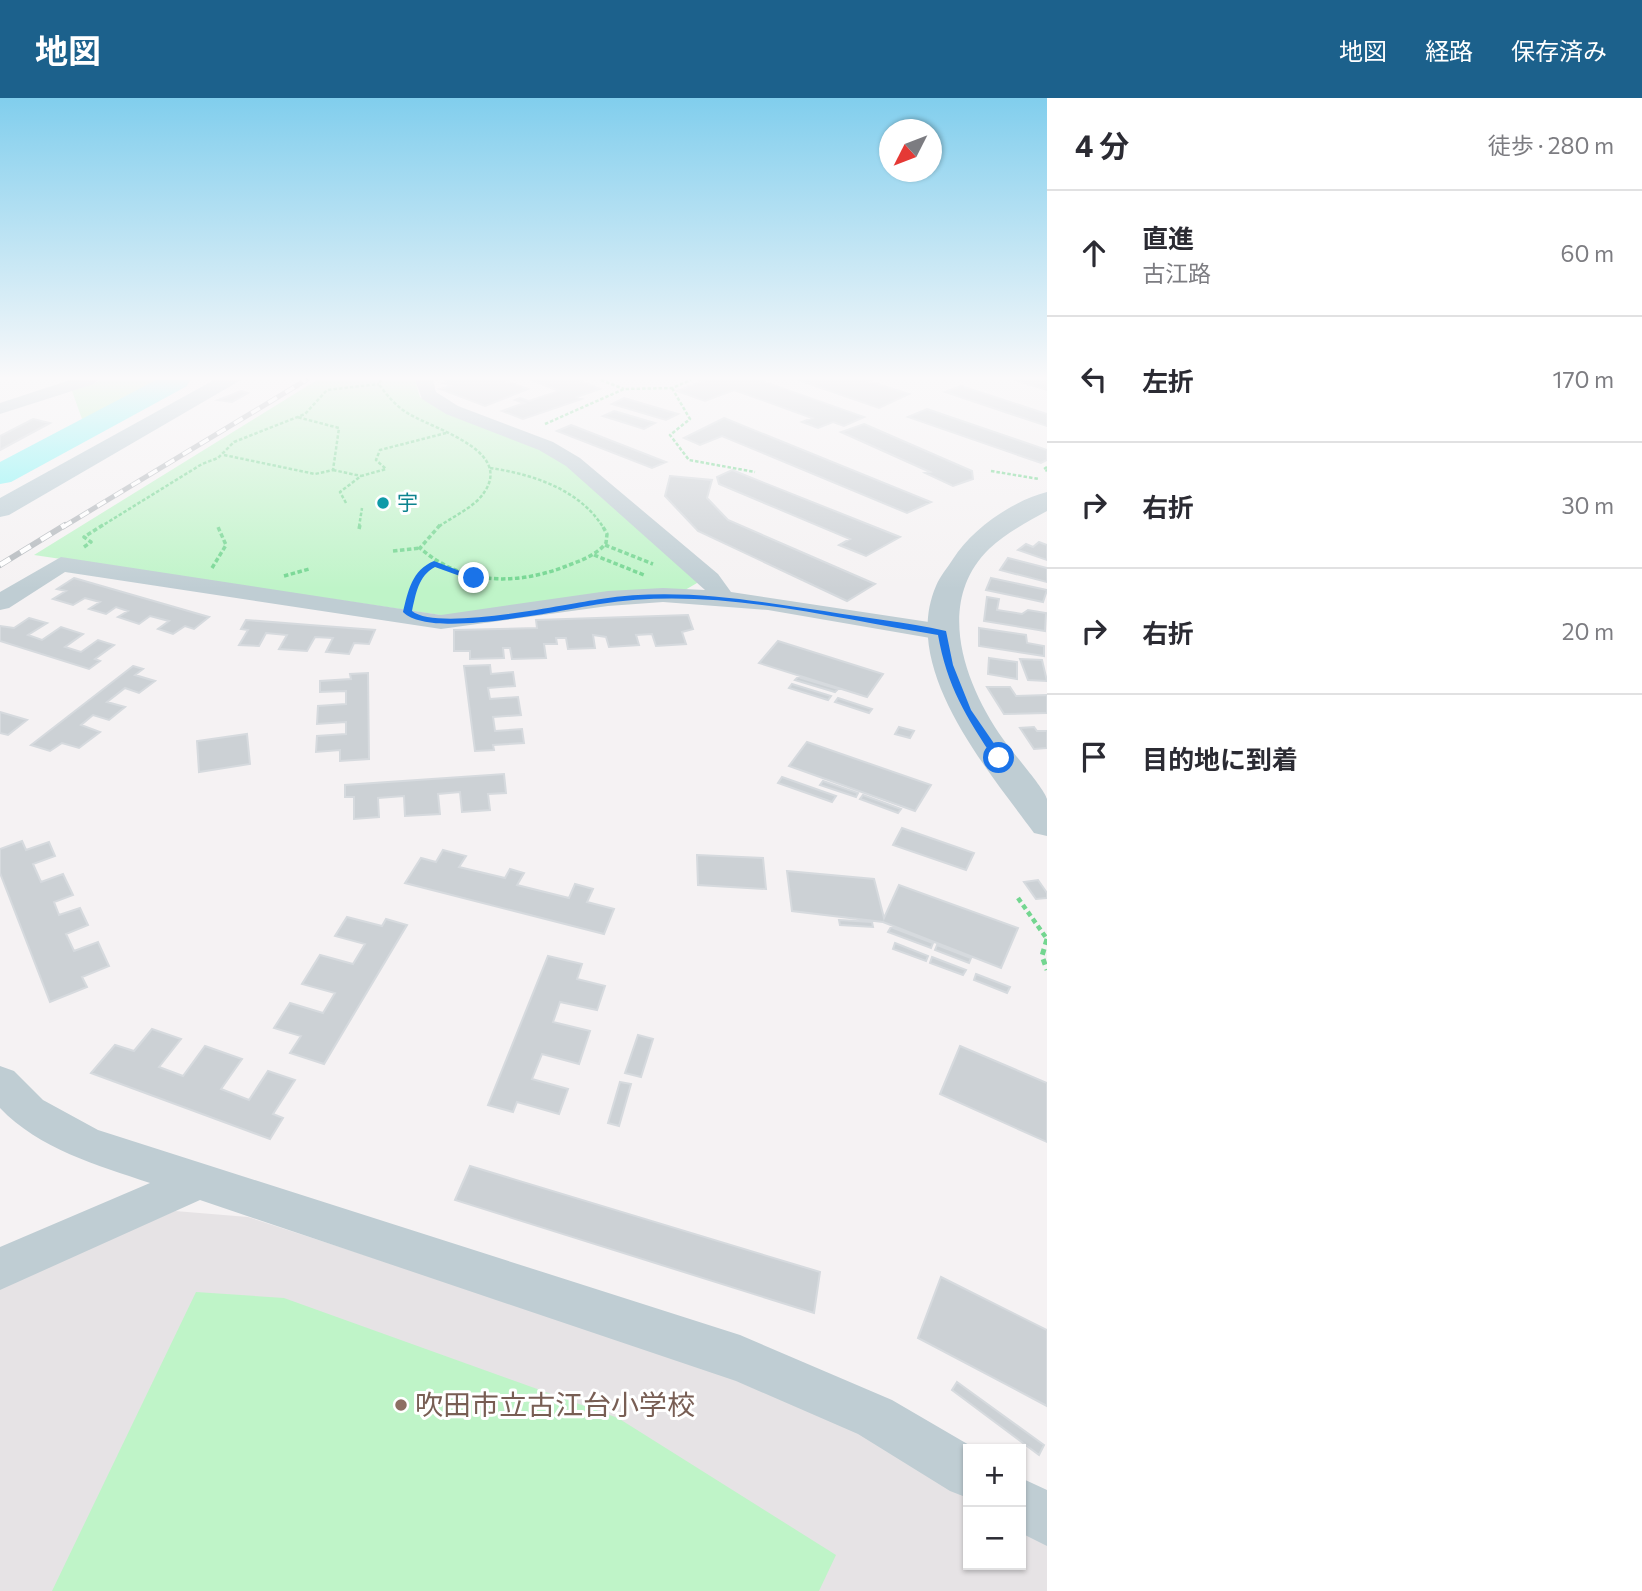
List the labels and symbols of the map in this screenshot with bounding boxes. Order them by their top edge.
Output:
north arrow [879,119,942,182]
place label: 宇 [397,489,418,514]
marker: 宇 [375,495,391,511]
route end [458,562,489,593]
route start [983,742,1014,773]
place label: 吹田市立古江台小学校 [415,1387,695,1421]
marker: 吹田市立古江台小学校 [393,1397,409,1413]

